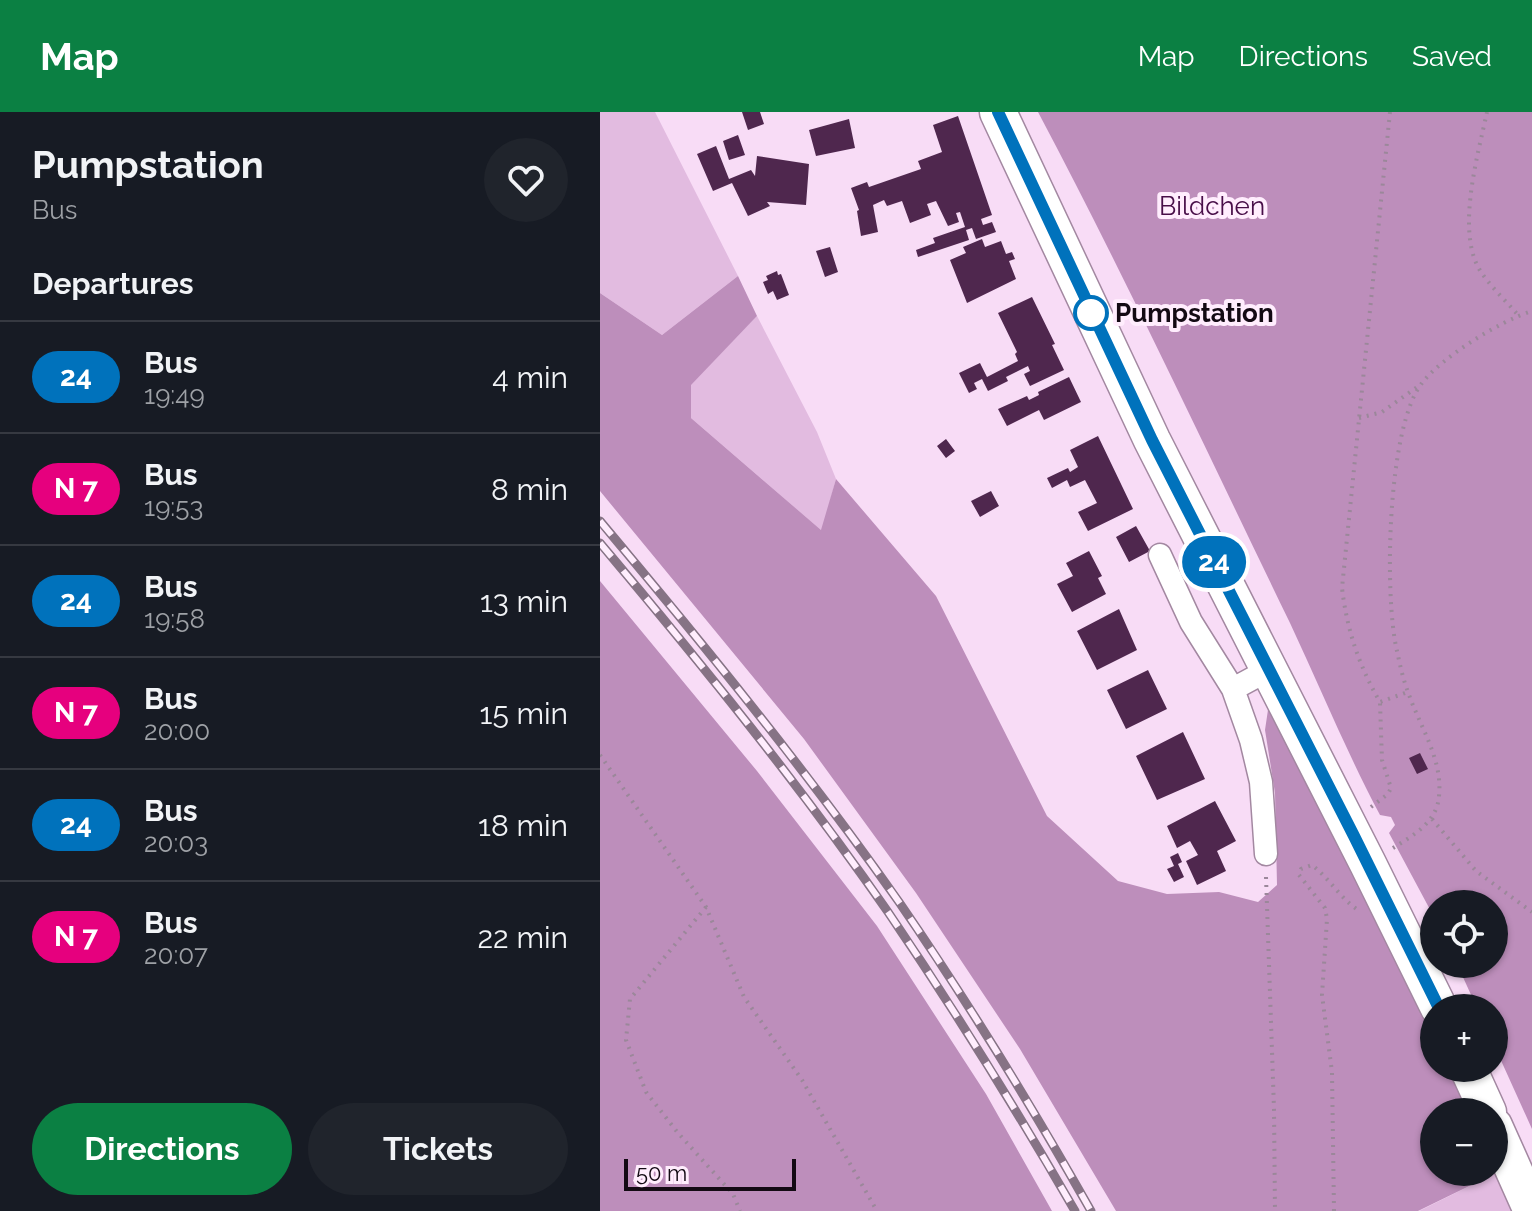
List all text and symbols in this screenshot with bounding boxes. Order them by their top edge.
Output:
text: Map [40,34,119,79]
text: Map [1138,40,1195,73]
text: Directions [1239,40,1368,73]
text: Saved [1412,40,1492,73]
button: heart [484,138,568,222]
text: Pumpstation [32,142,264,187]
park label: Bildchen [1159,191,1265,221]
text: Bus [32,195,77,225]
text: Departures [32,266,194,301]
marker: Pumpstation [1074,296,1108,330]
place label: Pumpstation [1115,298,1274,328]
text: Bus [144,345,198,380]
text: 24 [60,360,92,393]
text: 4 min [492,360,568,395]
text: 19:49 [144,380,205,410]
text: Bus [144,457,198,492]
text: N 7 [54,472,98,505]
text: 8 min [491,472,568,507]
text: 19:53 [144,492,203,522]
line badge: 24 [1178,536,1250,588]
text: 24 [1198,545,1230,578]
text: Bus [144,569,198,604]
text: 24 [60,584,92,617]
text: 13 min [480,584,568,619]
text: 19:58 [144,604,205,634]
text: Bus [144,681,198,716]
text: N 7 [54,696,98,729]
text: 15 min [480,696,568,731]
text: 20:00 [144,716,210,746]
text: Bus [144,793,198,828]
text: 24 [60,808,92,841]
text: 18 min [478,808,568,843]
text: 20:03 [144,828,208,858]
map controls [1420,890,1508,1186]
button: locate [1420,890,1508,978]
text: Bus [144,905,198,940]
text: N 7 [54,920,98,953]
text: 22 min [477,920,568,955]
text: 20:07 [144,940,208,970]
button: + [1420,994,1508,1082]
button: − [1420,1098,1508,1186]
button: Directions [32,1103,292,1195]
button: Tickets [308,1103,568,1195]
scale bar [624,1155,796,1191]
text: 50 m [636,1160,687,1186]

